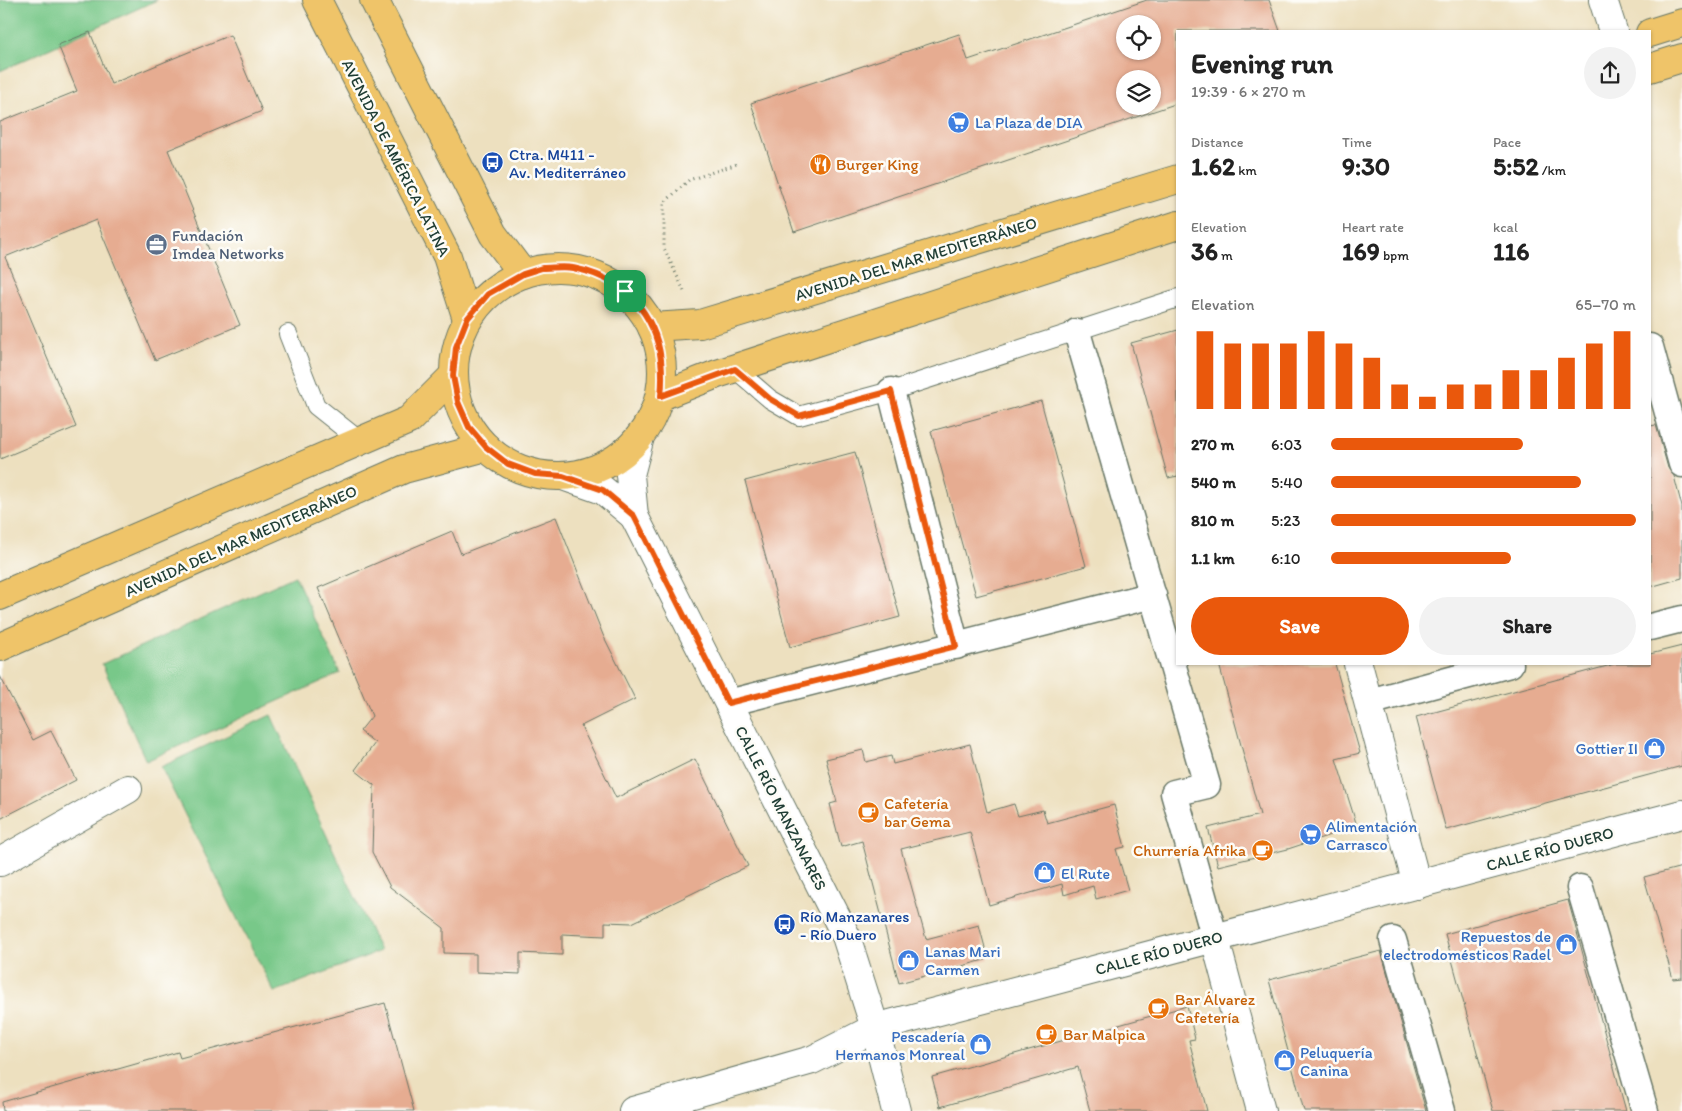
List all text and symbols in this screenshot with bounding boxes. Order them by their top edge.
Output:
map controls [1116,15,1161,115]
button: locate [1116,15,1161,60]
text: Evening run [1191,46,1333,80]
button: share [1584,47,1636,99]
street label: AVENIDA DE AMÉRICA LATINA [338,56,454,260]
button: layers [1116,70,1161,115]
text: 19:39 · 6 × 270 m [1191,82,1306,101]
supermarket icon: La Plaza de DIA [947,110,971,134]
place label: La Plaza de DIA [975,113,1082,132]
text: Distance [1191,134,1243,151]
text: Time [1342,134,1372,151]
text: Pace [1493,134,1521,151]
place label: Ctra. M411 - Av. Mediterráneo [509,145,626,182]
bus stop icon: Ctra. M411 - Av. Mediterráneo [481,151,505,175]
text: 1.62 [1191,151,1235,181]
text: 9:30 [1342,151,1390,181]
text: 5:52 [1493,151,1539,181]
restaurant icon: Burger King [808,152,832,176]
place label: Burger King [836,155,920,174]
text: km [1235,162,1257,179]
text: /km [1539,162,1566,179]
street label: AVENIDA DEL MAR MEDITERRÁNEO [793,213,1039,305]
text: Elevation [1191,219,1247,236]
text: Heart rate [1342,219,1404,236]
text: kcal [1493,219,1518,236]
place label: Fundación Imdea Networks [172,226,284,263]
office icon: Fundación Imdea Networks [144,232,168,256]
text: 36 [1191,236,1218,266]
text: 169 [1342,236,1380,266]
text: 116 [1493,236,1529,266]
text: m [1218,247,1233,264]
text: bpm [1380,247,1409,264]
pin [604,270,646,312]
icon: arrive [611,277,639,305]
text: Elevation [1191,295,1255,314]
text: 65–70 m [1575,295,1636,314]
text: 270 m [1191,435,1234,454]
text: 6:03 [1271,435,1302,454]
text: 540 m [1191,473,1236,492]
text: 5:40 [1271,473,1303,492]
street label: AVENIDA DEL MAR MEDITERRÁNEO [122,481,360,601]
text: 810 m [1191,511,1234,530]
text: 5:23 [1271,511,1300,530]
text: 1.1 km [1191,549,1235,568]
text: 6:10 [1271,549,1301,568]
button: Save [1191,597,1409,655]
button: Share [1419,597,1636,655]
street label: CALLE RÍO MANZANARES [731,723,831,893]
shop icon: Gottier II [1642,736,1666,760]
place label: Gottier II [1575,739,1638,758]
place label: Cafetería bar Gema [884,794,951,831]
cafe icon: Cafetería bar Gema [856,800,880,824]
place label: Alimentación Carrasco [1326,817,1417,854]
supermarket icon: Alimentación Carrasco [1298,823,1322,847]
street label: CALLE RÍO DUERO [1484,823,1616,875]
cafe icon: Churrería Afrika [1250,838,1274,862]
place label: Churrería Afrika [1133,841,1246,860]
shop icon: El Rute [1033,861,1057,885]
place label: El Rute [1061,864,1110,883]
place label: Río Manzanares - Río Duero [800,907,909,944]
bus stop icon: Río Manzanares - Río Duero [772,913,796,937]
street label: CALLE RÍO DUERO [1093,927,1225,979]
place label: Repuestos de electrodomésticos Radel [1383,927,1551,964]
shop icon: Repuestos de electrodomésticos Radel [1555,933,1579,957]
place label: Lanas Mari Carmen [925,942,1001,979]
shop icon: Lanas Mari Carmen [897,948,921,972]
place label: Bar Álvarez Cafetería [1175,990,1256,1027]
cafe icon: Bar Álvarez Cafetería [1147,996,1171,1020]
cafe icon: Bar Malpica [1035,1022,1059,1046]
place label: Bar Malpica [1063,1025,1146,1044]
place label: Pescadería Hermanos Monreal [835,1027,966,1064]
shop icon: Pescadería Hermanos Monreal [969,1033,993,1057]
place label: Peluquería Canina [1300,1043,1373,1080]
shop icon: Peluquería Canina [1272,1049,1296,1073]

